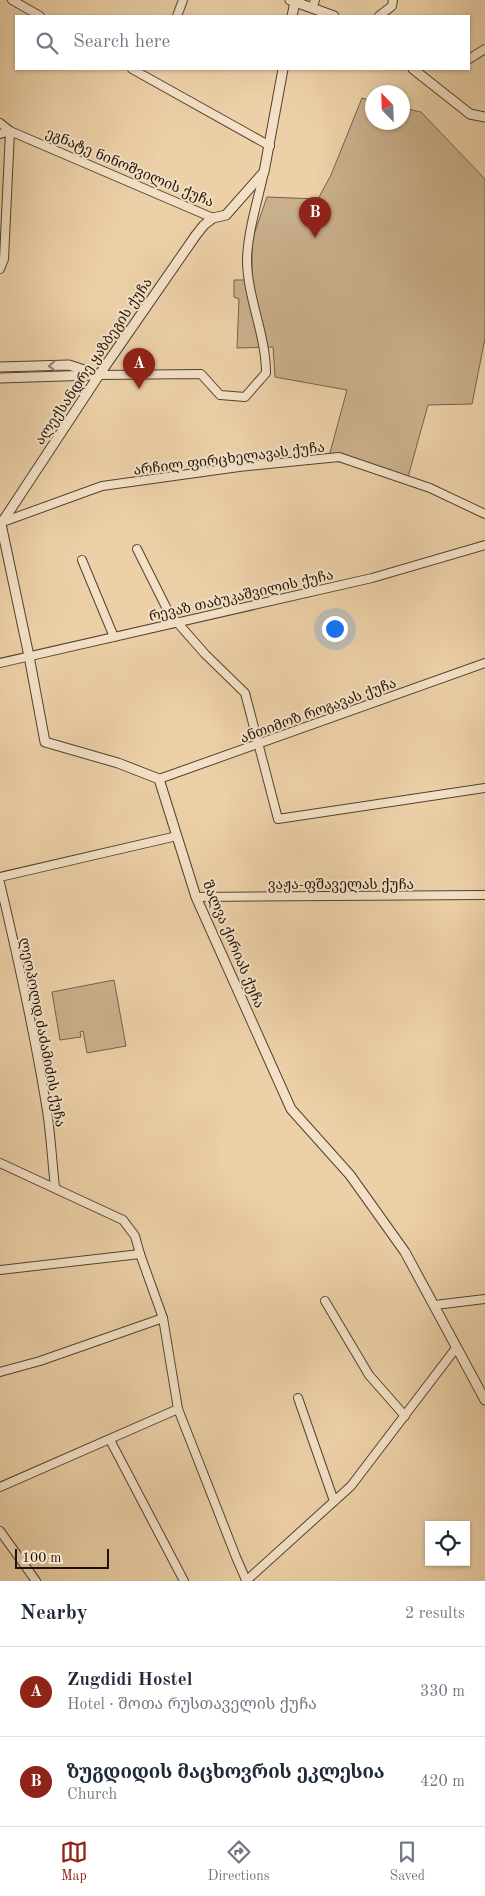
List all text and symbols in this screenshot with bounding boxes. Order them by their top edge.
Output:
search box [15,15,470,70]
icon: search [33,29,61,57]
text: Search here [73,33,170,52]
north arrow [365,85,410,130]
street label: ეგნატე ნინოშვილის ქუჩა [43,125,216,211]
pin: B [299,197,331,238]
street label: ალექსანდრე ყაზბეგის ქუჩა [32,275,156,448]
pin: A [123,348,155,389]
one-way arrow [48,360,56,371]
street label: არჩილ ფირცხელავას ქუჩა [133,440,326,479]
street label: რევაზ თაბუკაშვილის ქუჩა [148,568,335,625]
your location [322,616,348,642]
street label: ანთიმოზ როგავას ქუჩა [238,675,399,747]
street label: ვაჟა-ფშაველას ქუჩა [268,878,414,893]
street label: შალვა ქირიას ქუჩა [199,879,266,1010]
street label: ლეოპოლდ ძაძამიძის ქუჩა [16,936,67,1128]
map controls [425,1521,470,1566]
button: locate [425,1521,470,1566]
scale bar [15,1546,109,1569]
text: 100 m [22,1551,61,1565]
text: Nearby [20,1603,88,1624]
text: 2 results [405,1606,465,1622]
text: Zugdidi Hostel [67,1671,193,1690]
text: A [30,1684,42,1700]
text: 330 m [420,1684,465,1700]
text: Hotel · შოთა რუსთაველის ქუჩა [67,1697,317,1713]
text: ზუგდიდის მაცხოვრის ეკლესია [67,1764,385,1783]
text: B [30,1774,42,1790]
text: 420 m [420,1774,465,1790]
text: Church [67,1787,117,1803]
tab: Map [60,1838,88,1885]
tab: Directions [208,1838,270,1885]
tab: Saved [389,1838,425,1885]

